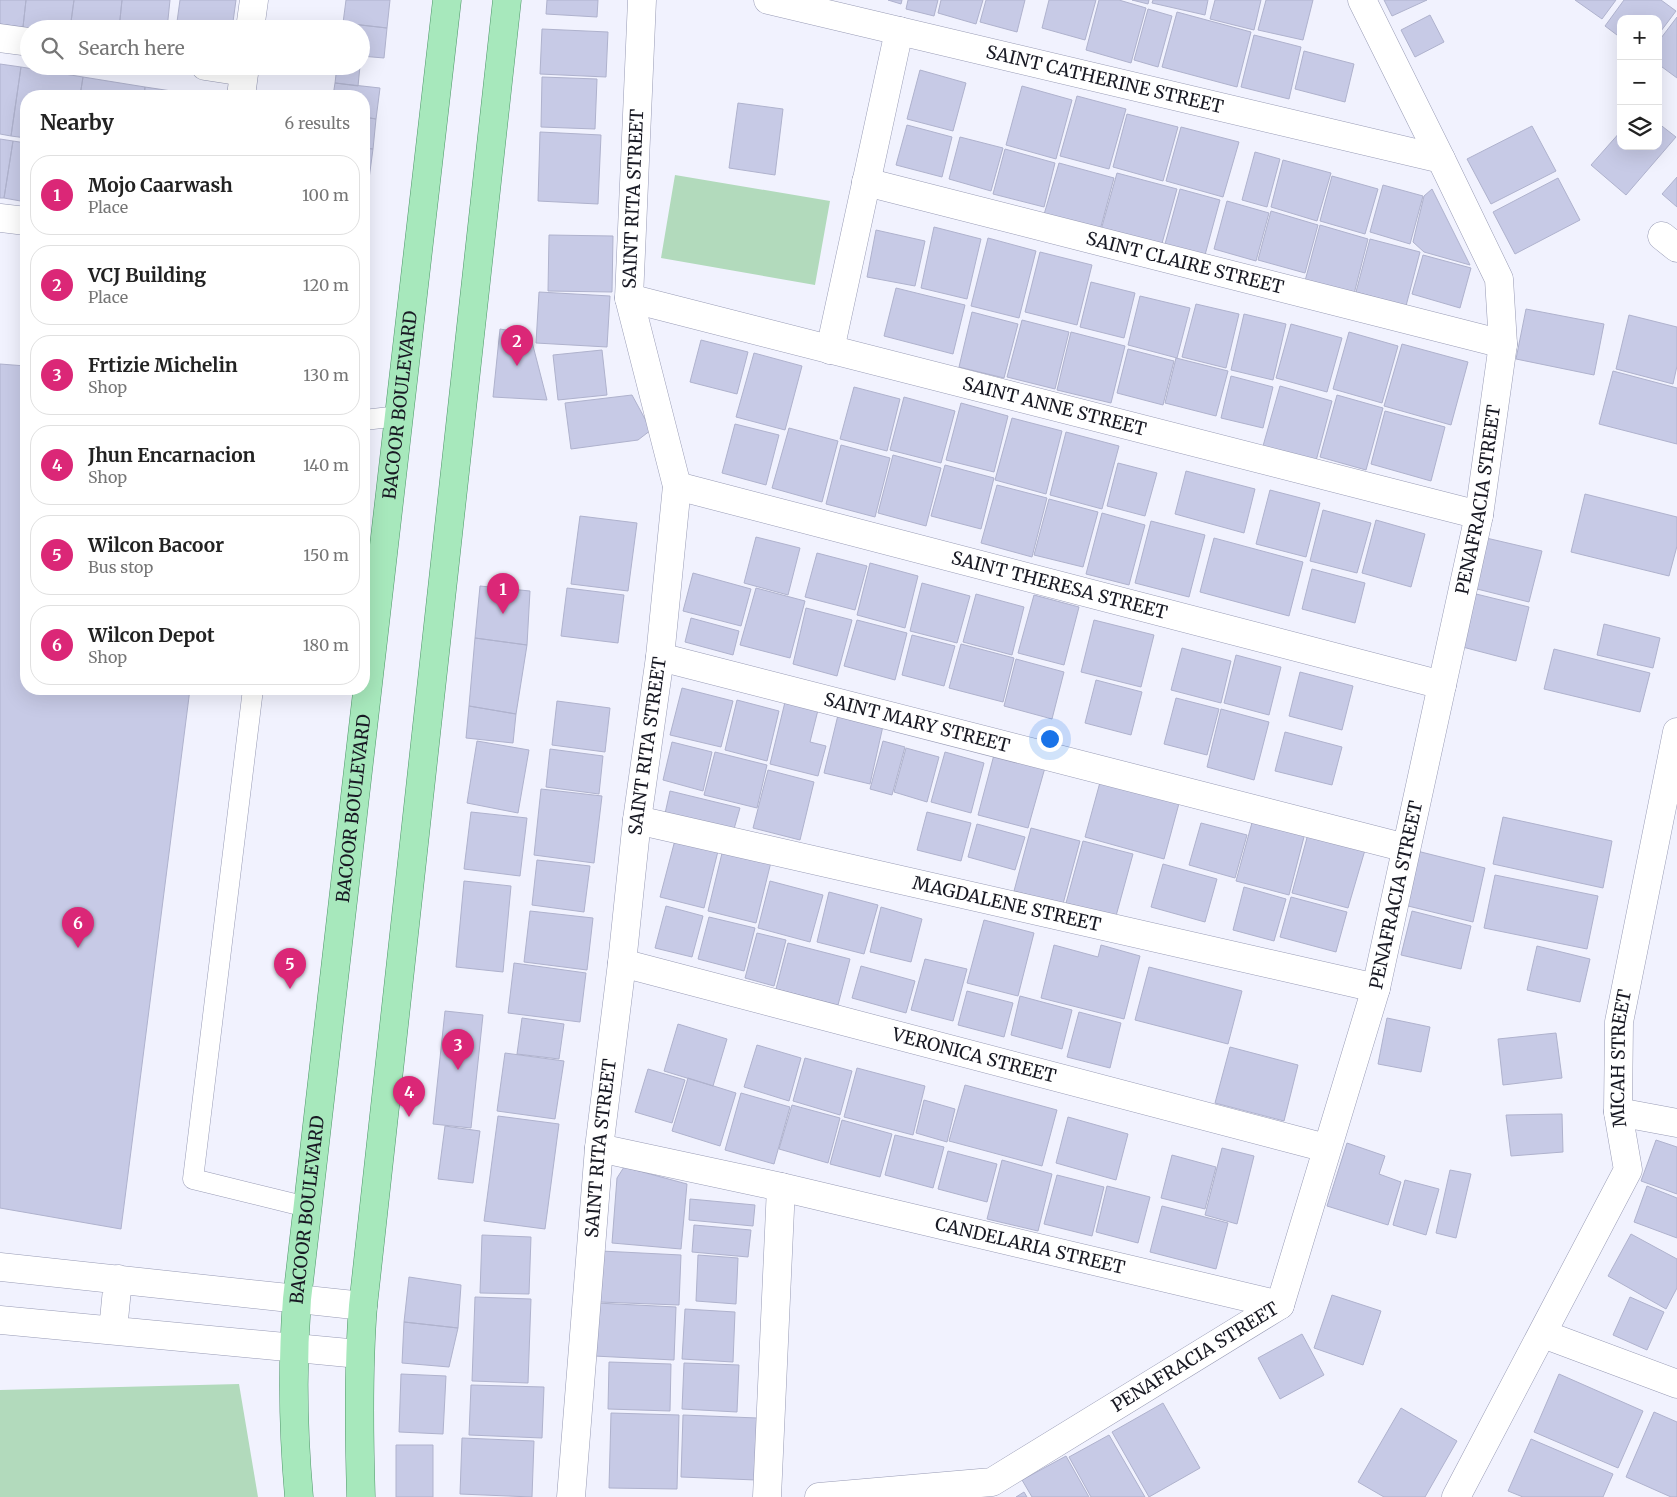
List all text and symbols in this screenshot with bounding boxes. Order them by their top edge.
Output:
map controls [1617,15,1662,150]
button: + [1617,15,1662,60]
search box [20,20,370,75]
icon: search [38,34,66,62]
text: Search here [78,36,185,60]
street label: SAINT CATHERINE STREET [984,40,1226,118]
button: − [1617,60,1662,105]
button: layers [1617,105,1662,150]
street label: SAINT RITA STREET [617,108,648,289]
text: Nearby [40,109,114,136]
text: 6 results [285,113,350,133]
text: Mojo Caarwash [88,173,233,197]
text: 1 [53,185,61,205]
text: 100 m [302,185,349,205]
text: Place [88,197,128,217]
street label: SAINT CLAIRE STREET [1084,226,1287,299]
text: VCJ Building [88,263,206,287]
text: 2 [52,275,62,295]
text: 120 m [303,275,349,295]
text: Place [88,287,128,307]
street label: BACOOR BOULEVARD [377,310,422,501]
pin: 2 [501,325,533,366]
text: Frtizie Michelin [88,353,238,377]
text: 3 [52,365,62,385]
text: 130 m [303,365,349,385]
street label: SAINT ANNE STREET [960,372,1149,441]
text: Shop [88,377,127,397]
street label: PENAFRACIA STREET [1450,403,1505,596]
text: Jhun Encarnacion [88,443,255,467]
text: 4 [52,455,62,475]
text: 140 m [303,455,349,475]
text: Shop [88,467,127,487]
text: Wilcon Bacoor [88,533,224,557]
text: 5 [52,545,62,565]
text: 150 m [303,545,349,565]
street label: SAINT THERESA STREET [949,546,1170,624]
text: Bus stop [88,557,153,577]
pin: 1 [487,573,519,614]
text: Wilcon Depot [88,623,215,647]
text: 6 [52,635,62,655]
text: 180 m [303,635,349,655]
text: Shop [88,647,127,667]
street label: SAINT RITA STREET [623,655,671,836]
street label: SAINT MARY STREET [821,687,1013,757]
street label: BACOOR BOULEVARD [331,713,375,904]
your location [1037,726,1063,752]
street label: PENAFRACIA STREET [1364,798,1428,991]
street label: MAGDALENE STREET [910,871,1104,936]
pin: 6 [62,907,94,948]
pin: 5 [274,948,306,989]
street label: MICAH STREET [1606,987,1636,1129]
street label: VERONICA STREET [889,1022,1059,1088]
pin: 3 [442,1029,474,1070]
street label: SAINT RITA STREET [580,1057,621,1239]
pin: 4 [393,1076,425,1117]
street label: BACOOR BOULEVARD [285,1114,329,1305]
street label: CANDELARIA STREET [933,1212,1128,1279]
street label: PENAFRACIA STREET [1107,1296,1283,1417]

